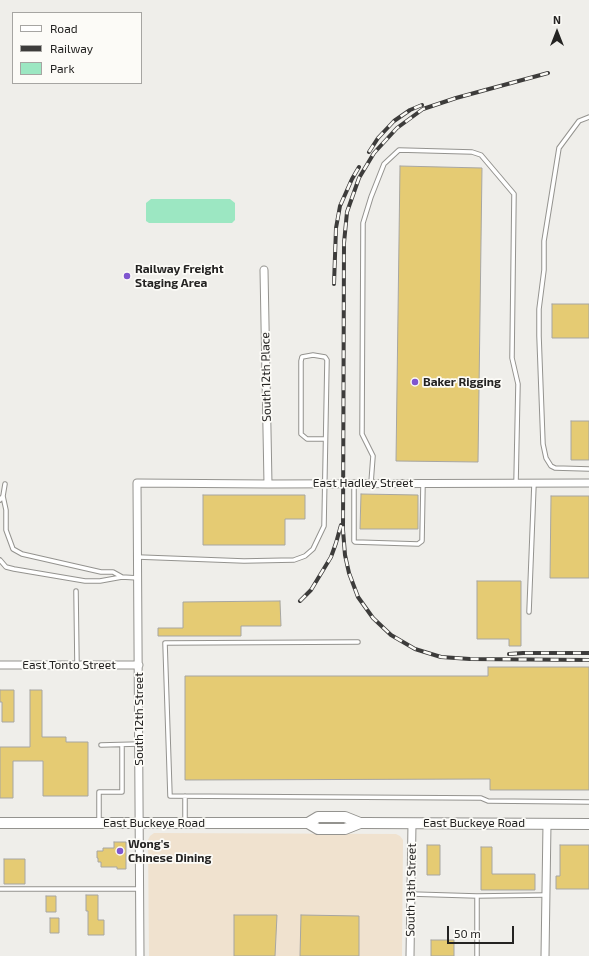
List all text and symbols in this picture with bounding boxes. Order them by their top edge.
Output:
legend [12,12,142,84]
north arrow [537,12,577,52]
text: N [553,13,561,26]
text: Road [50,21,78,35]
text: Railway [50,41,93,55]
text: Park [50,61,75,75]
place label: Railway Freight Staging Area [135,262,224,290]
marker: Railway Freight Staging Area [122,271,132,281]
street label: South 12th Place [258,332,274,422]
place label: Baker Rigging [423,375,501,389]
marker: Baker Rigging [410,377,420,387]
street label: East Hadley Street [313,476,413,490]
street label: East Tonto Street [22,658,116,672]
street label: South 12th Street [132,672,146,766]
street label: East Buckeye Road [103,816,205,830]
street label: East Buckeye Road [423,816,525,830]
place label: Wong's Chinese Dining [128,837,212,865]
street label: South 13th Street [403,843,419,937]
marker: Wong's Chinese Dining [115,846,125,856]
scale bar [449,918,516,944]
text: 50 m [454,926,481,940]

